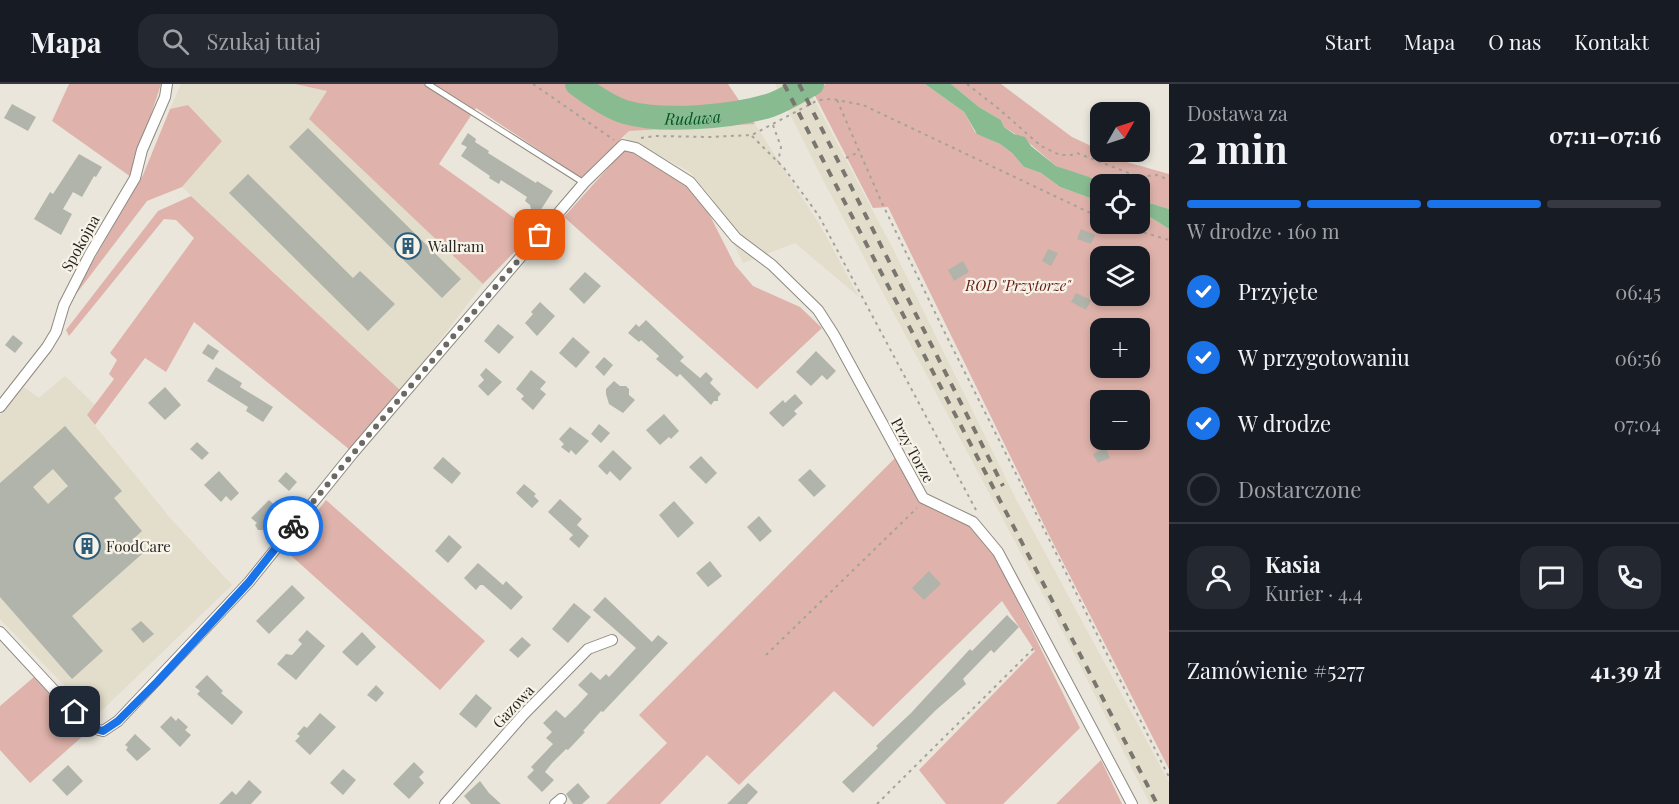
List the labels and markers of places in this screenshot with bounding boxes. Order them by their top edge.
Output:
pin [514,209,565,260]
building icon: Wallram [393,231,423,261]
place label: Wallram [427,236,485,256]
building icon: FoodCare [72,531,102,561]
place label: FoodCare [106,536,171,556]
pin [49,686,100,737]

